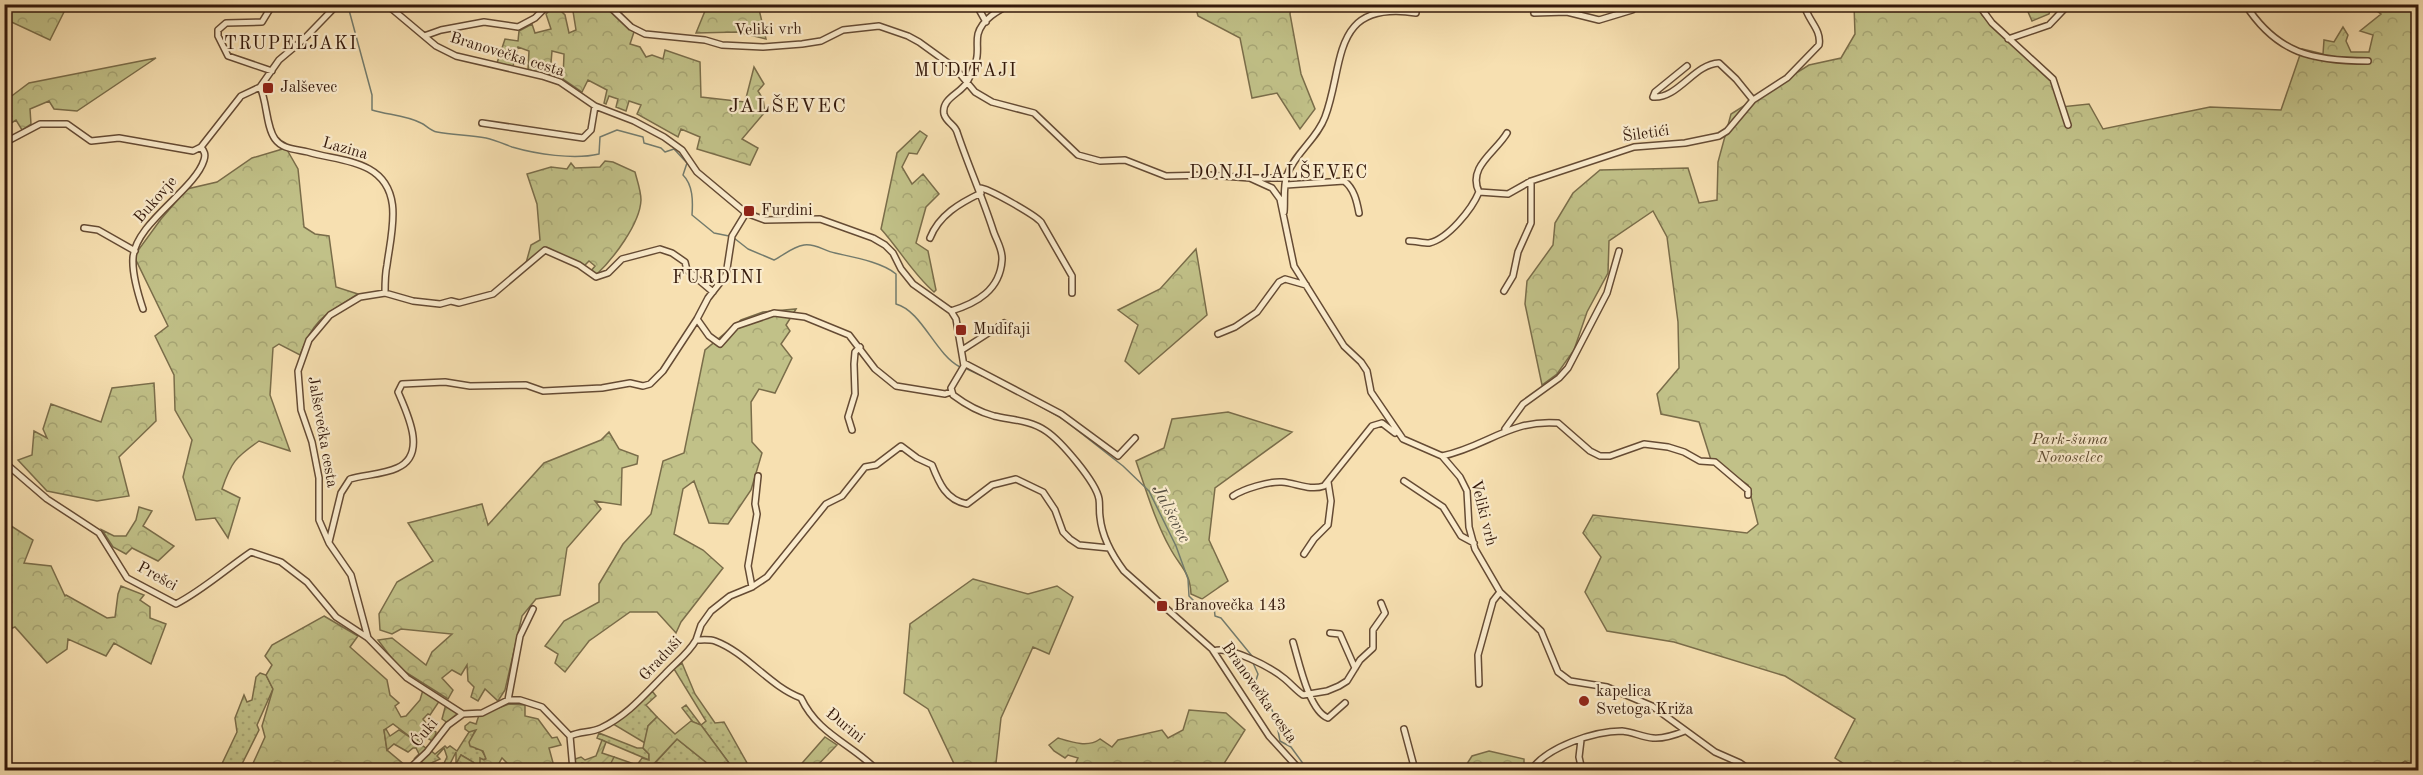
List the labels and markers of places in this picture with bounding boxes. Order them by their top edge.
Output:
place label: Jalševec [280,80,337,96]
marker: Jalševec [261,81,275,95]
place label: Furdini [761,203,813,219]
marker: Furdini [742,204,756,218]
place label: Mudifaji [973,322,1030,338]
marker: Mudifaji [954,323,968,337]
place label: Branovečka 143 [1174,598,1286,614]
marker: Branovečka 143 [1155,599,1169,613]
place label: kapelica Svetoga Križa [1596,684,1694,718]
marker: kapelica Svetoga Križa [1577,694,1591,708]

